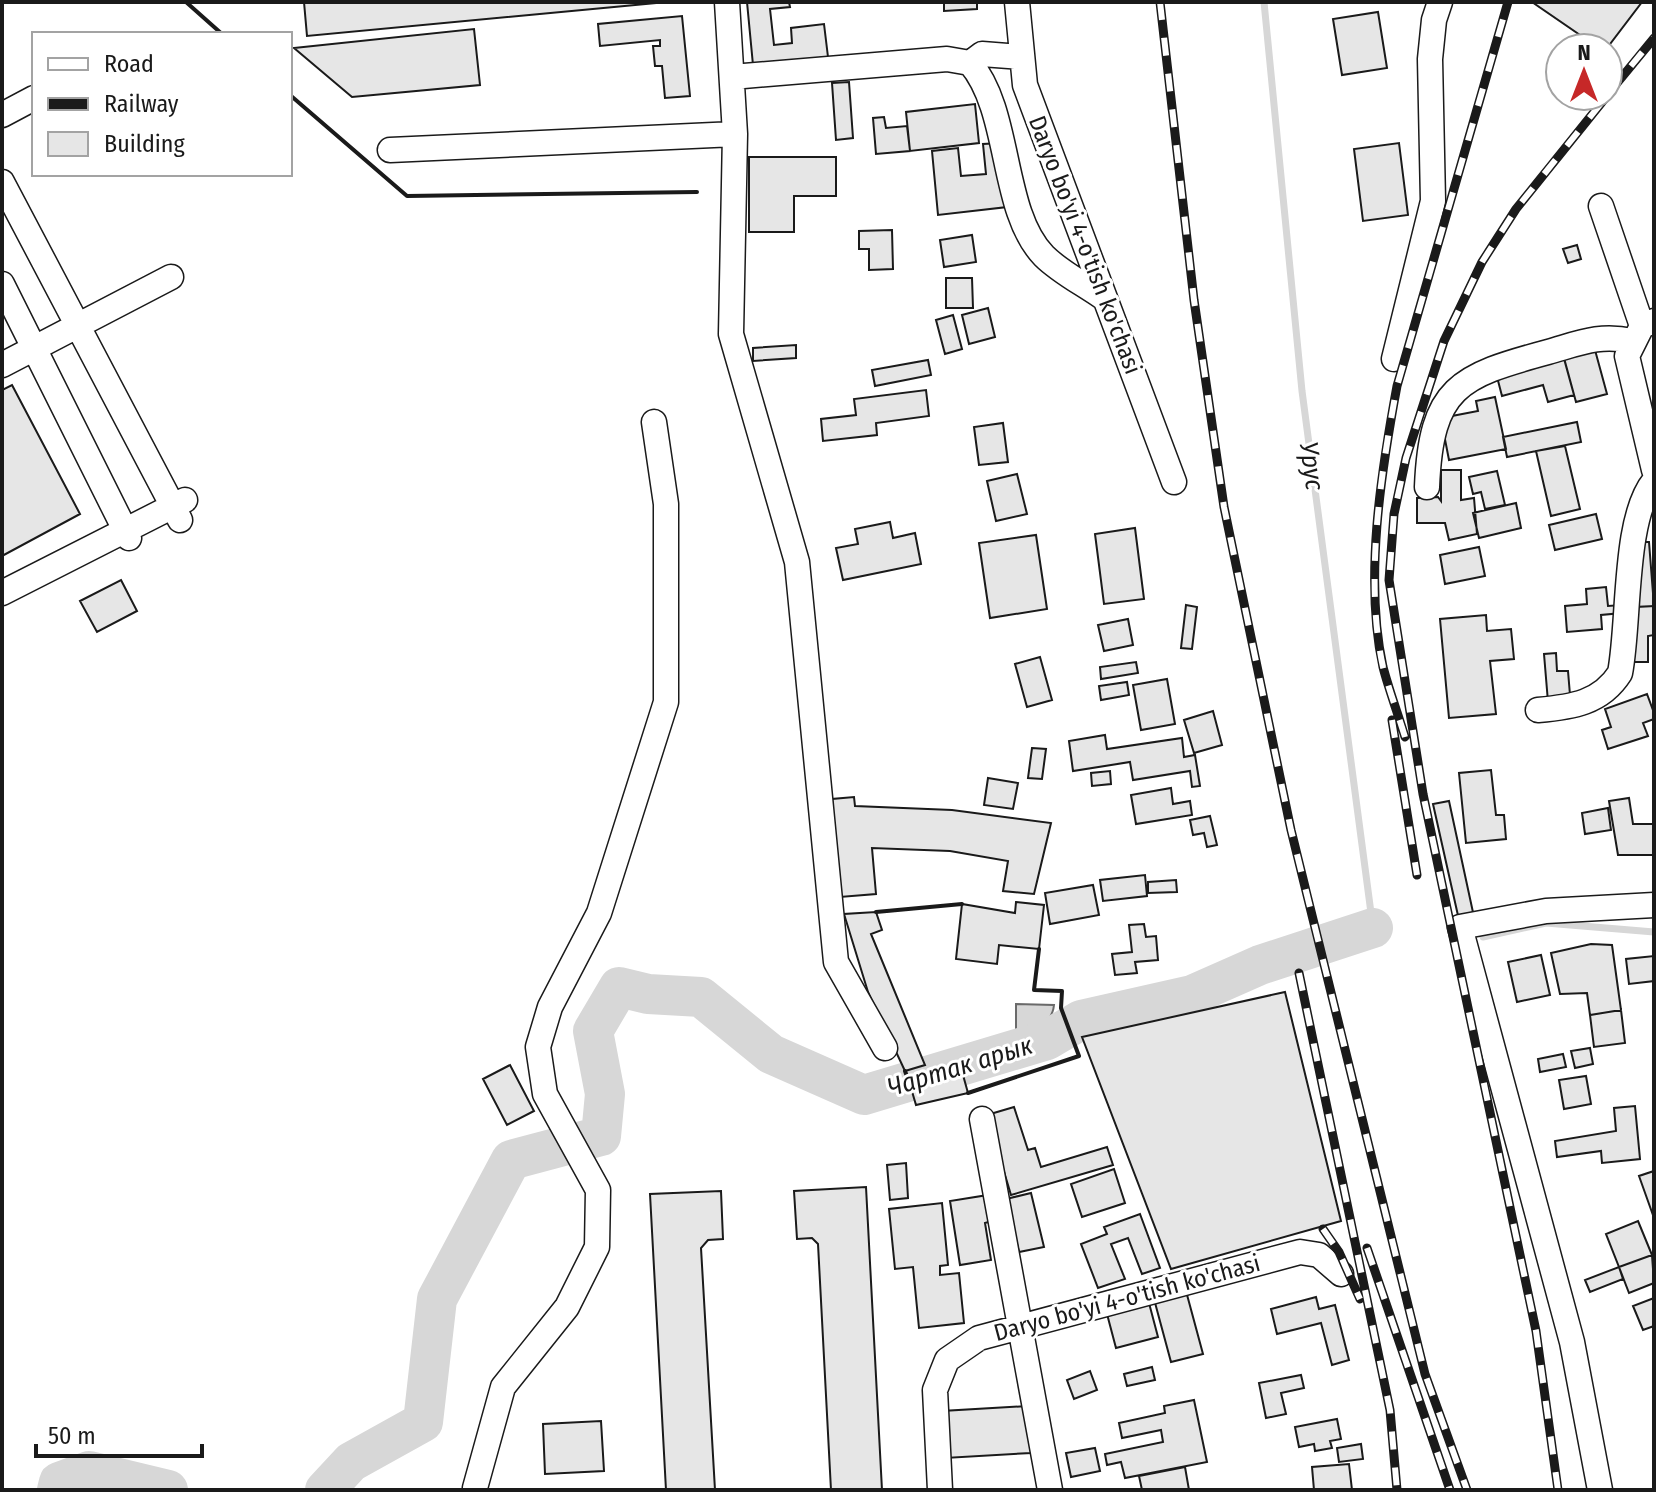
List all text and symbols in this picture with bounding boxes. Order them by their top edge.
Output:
legend [32,32,292,176]
north arrow [1544,32,1624,112]
text: N [1577,39,1591,66]
text: Road [104,50,154,78]
text: Railway [104,90,179,118]
street label: Daryo bo'yi 4-o'tish ko'chasi [1023,112,1147,378]
text: Building [104,130,186,158]
water label: Урус [1293,440,1330,493]
water label: Чартак арык [884,1030,1037,1103]
street label: Daryo bo'yi 4-o'tish ko'chasi [991,1249,1263,1347]
scale bar [36,1408,202,1458]
text: 50 m [48,1422,96,1450]

